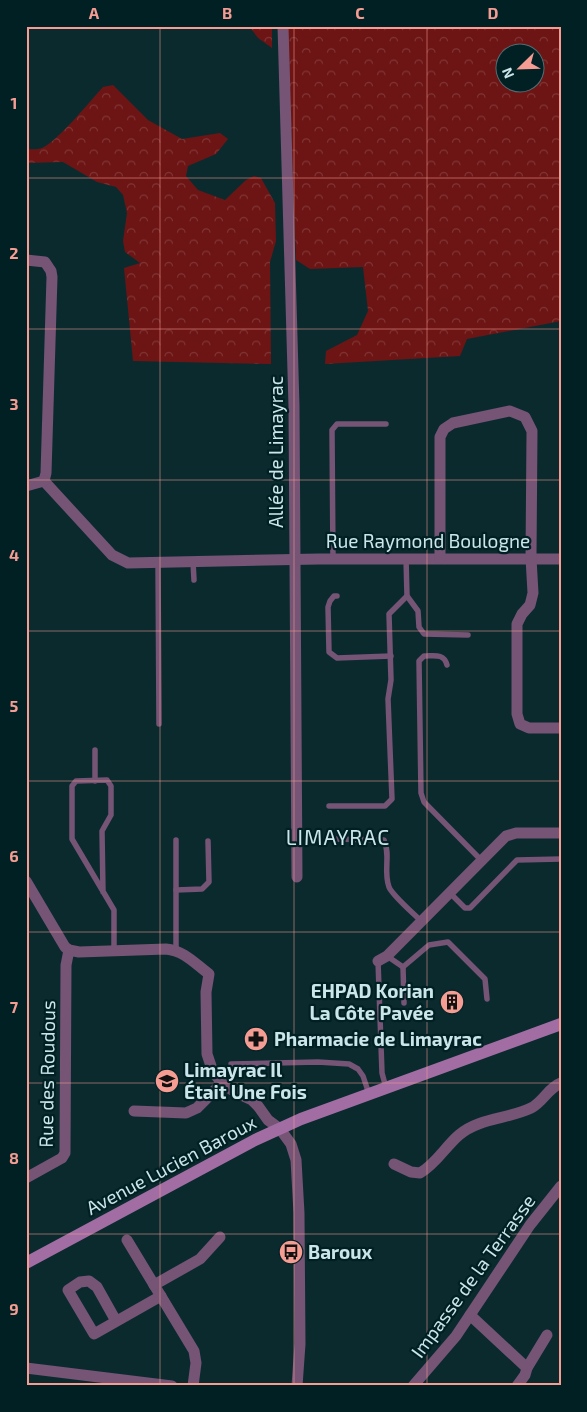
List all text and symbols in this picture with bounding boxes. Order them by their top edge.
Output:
text: A [89,3,100,22]
text: B [222,3,232,22]
text: C [355,3,365,22]
text: D [488,3,499,22]
north arrow [494,42,544,92]
text: N [498,65,517,81]
text: 1 [11,93,17,112]
text: 2 [9,243,19,262]
street label: Allée de Limayrac [264,376,287,528]
text: 3 [9,394,19,413]
street label: Rue Raymond Boulogne [326,529,530,552]
text: 4 [9,545,19,564]
text: 5 [10,696,19,715]
district label: LIMAYRAC [286,824,390,849]
text: 6 [9,846,19,865]
place label: EHPAD Korian La Côte Pavée [310,979,434,1024]
building icon: EHPAD Korian La Côte Pavée [439,989,465,1015]
text: 7 [10,997,19,1016]
street label: Rue des Roudous [34,1000,59,1148]
pharmacy icon: Pharmacie de Limayrac [243,1026,269,1052]
place label: Pharmacie de Limayrac [274,1027,482,1051]
place label: Limayrac Il Était Une Fois [184,1058,307,1103]
school or university icon: Limayrac Il Était Une Fois [154,1068,180,1094]
street label: Avenue Lucien Baroux [82,1110,260,1219]
text: 8 [9,1148,19,1167]
street label: Impasse de la Terrasse [406,1190,540,1362]
bus stop icon: Baroux [278,1239,304,1265]
place label: Baroux [308,1240,372,1263]
text: 9 [9,1299,19,1318]

